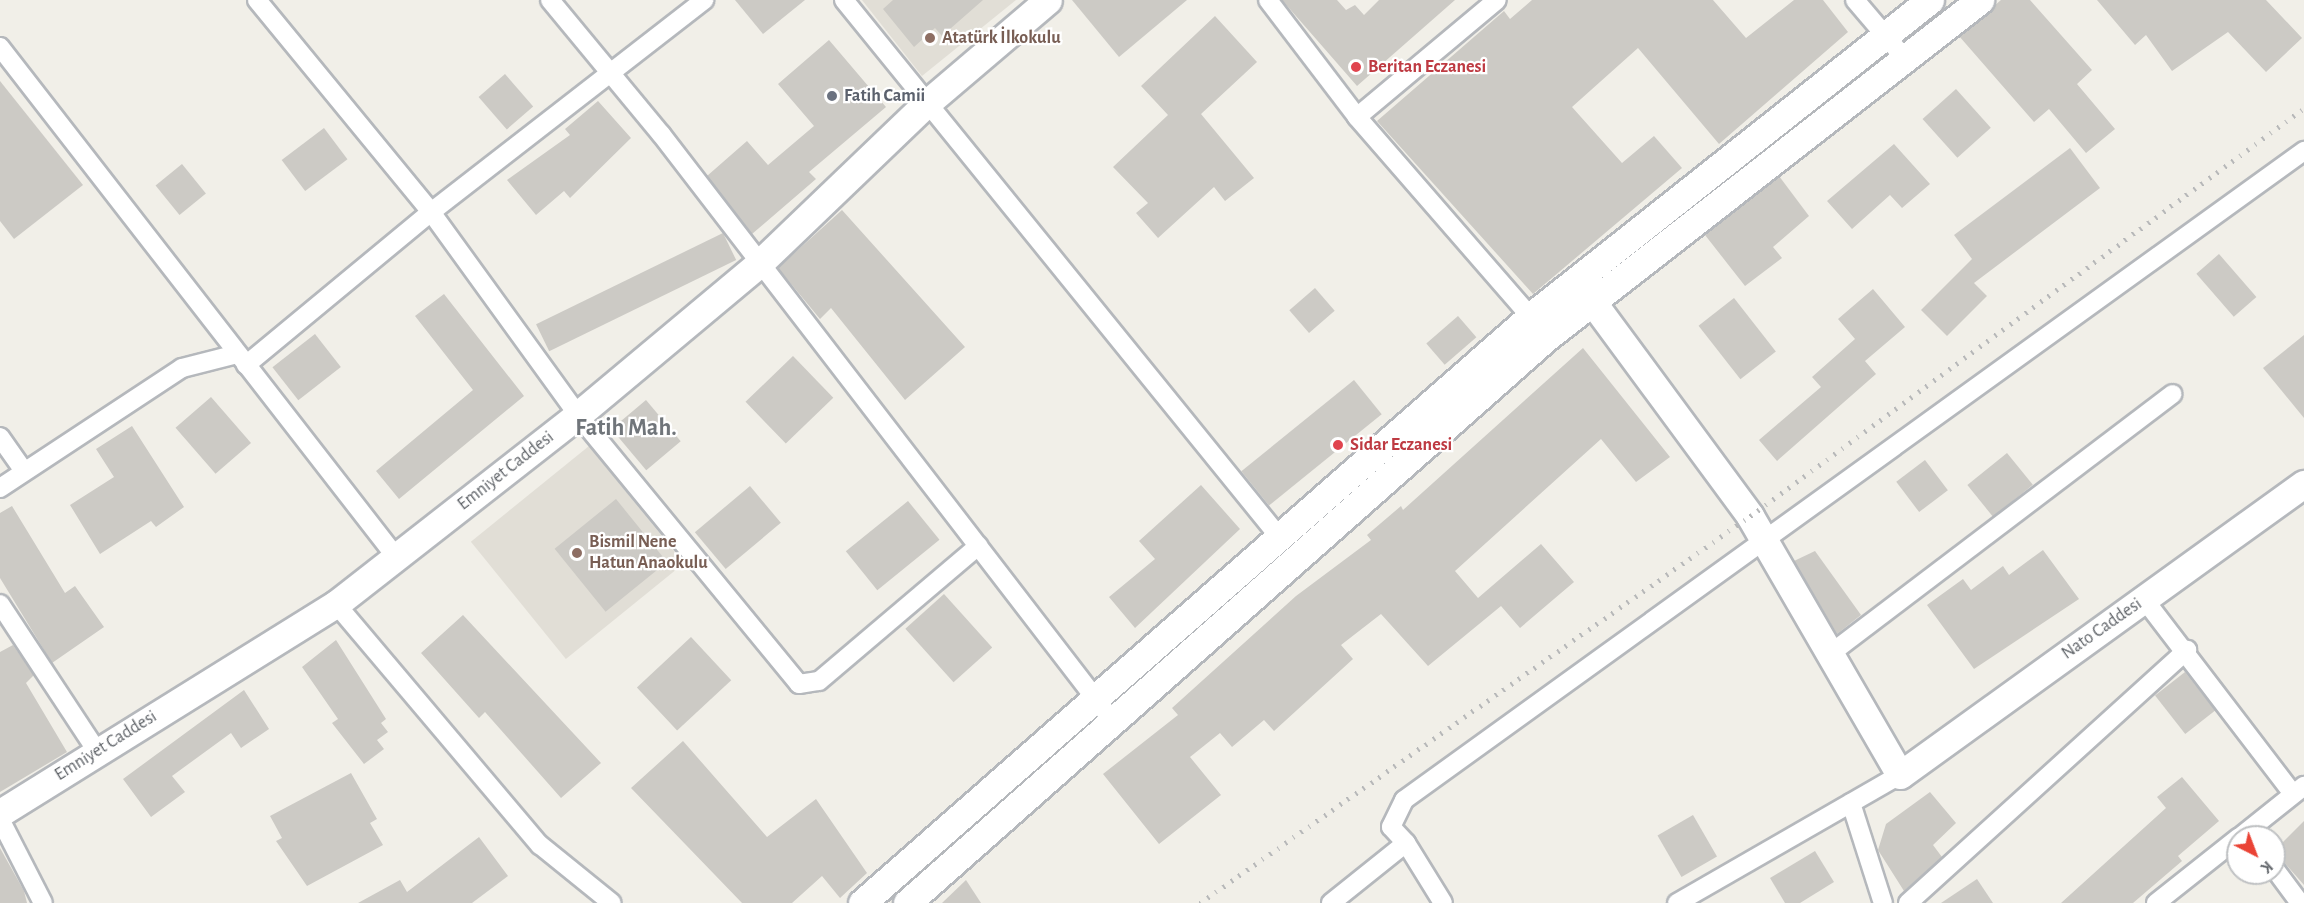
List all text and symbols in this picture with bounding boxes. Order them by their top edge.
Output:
place label: Atatürk İlkokulu [942,27,1061,49]
marker: Atatürk İlkokulu [923,31,937,45]
place label: Beritan Eczanesi [1368,56,1486,78]
marker: Beritan Eczanesi [1349,60,1363,74]
place label: Fatih Camii [844,85,925,107]
marker: Fatih Camii [825,89,839,103]
district label: Fatih Mah. [575,415,677,443]
street label: Emniyet Caddesi [453,427,559,515]
place label: Sidar Eczanesi [1350,434,1452,456]
marker: Sidar Eczanesi [1331,438,1345,452]
place label: Bismil Nene Hatun Anaokulu [589,532,708,574]
marker: Bismil Nene Hatun Anaokulu [570,546,584,560]
street label: Nato Caddesi [2058,593,2146,665]
street label: Emniyet Caddesi [51,706,161,786]
north arrow [2226,825,2286,885]
text: K [2258,858,2276,876]

